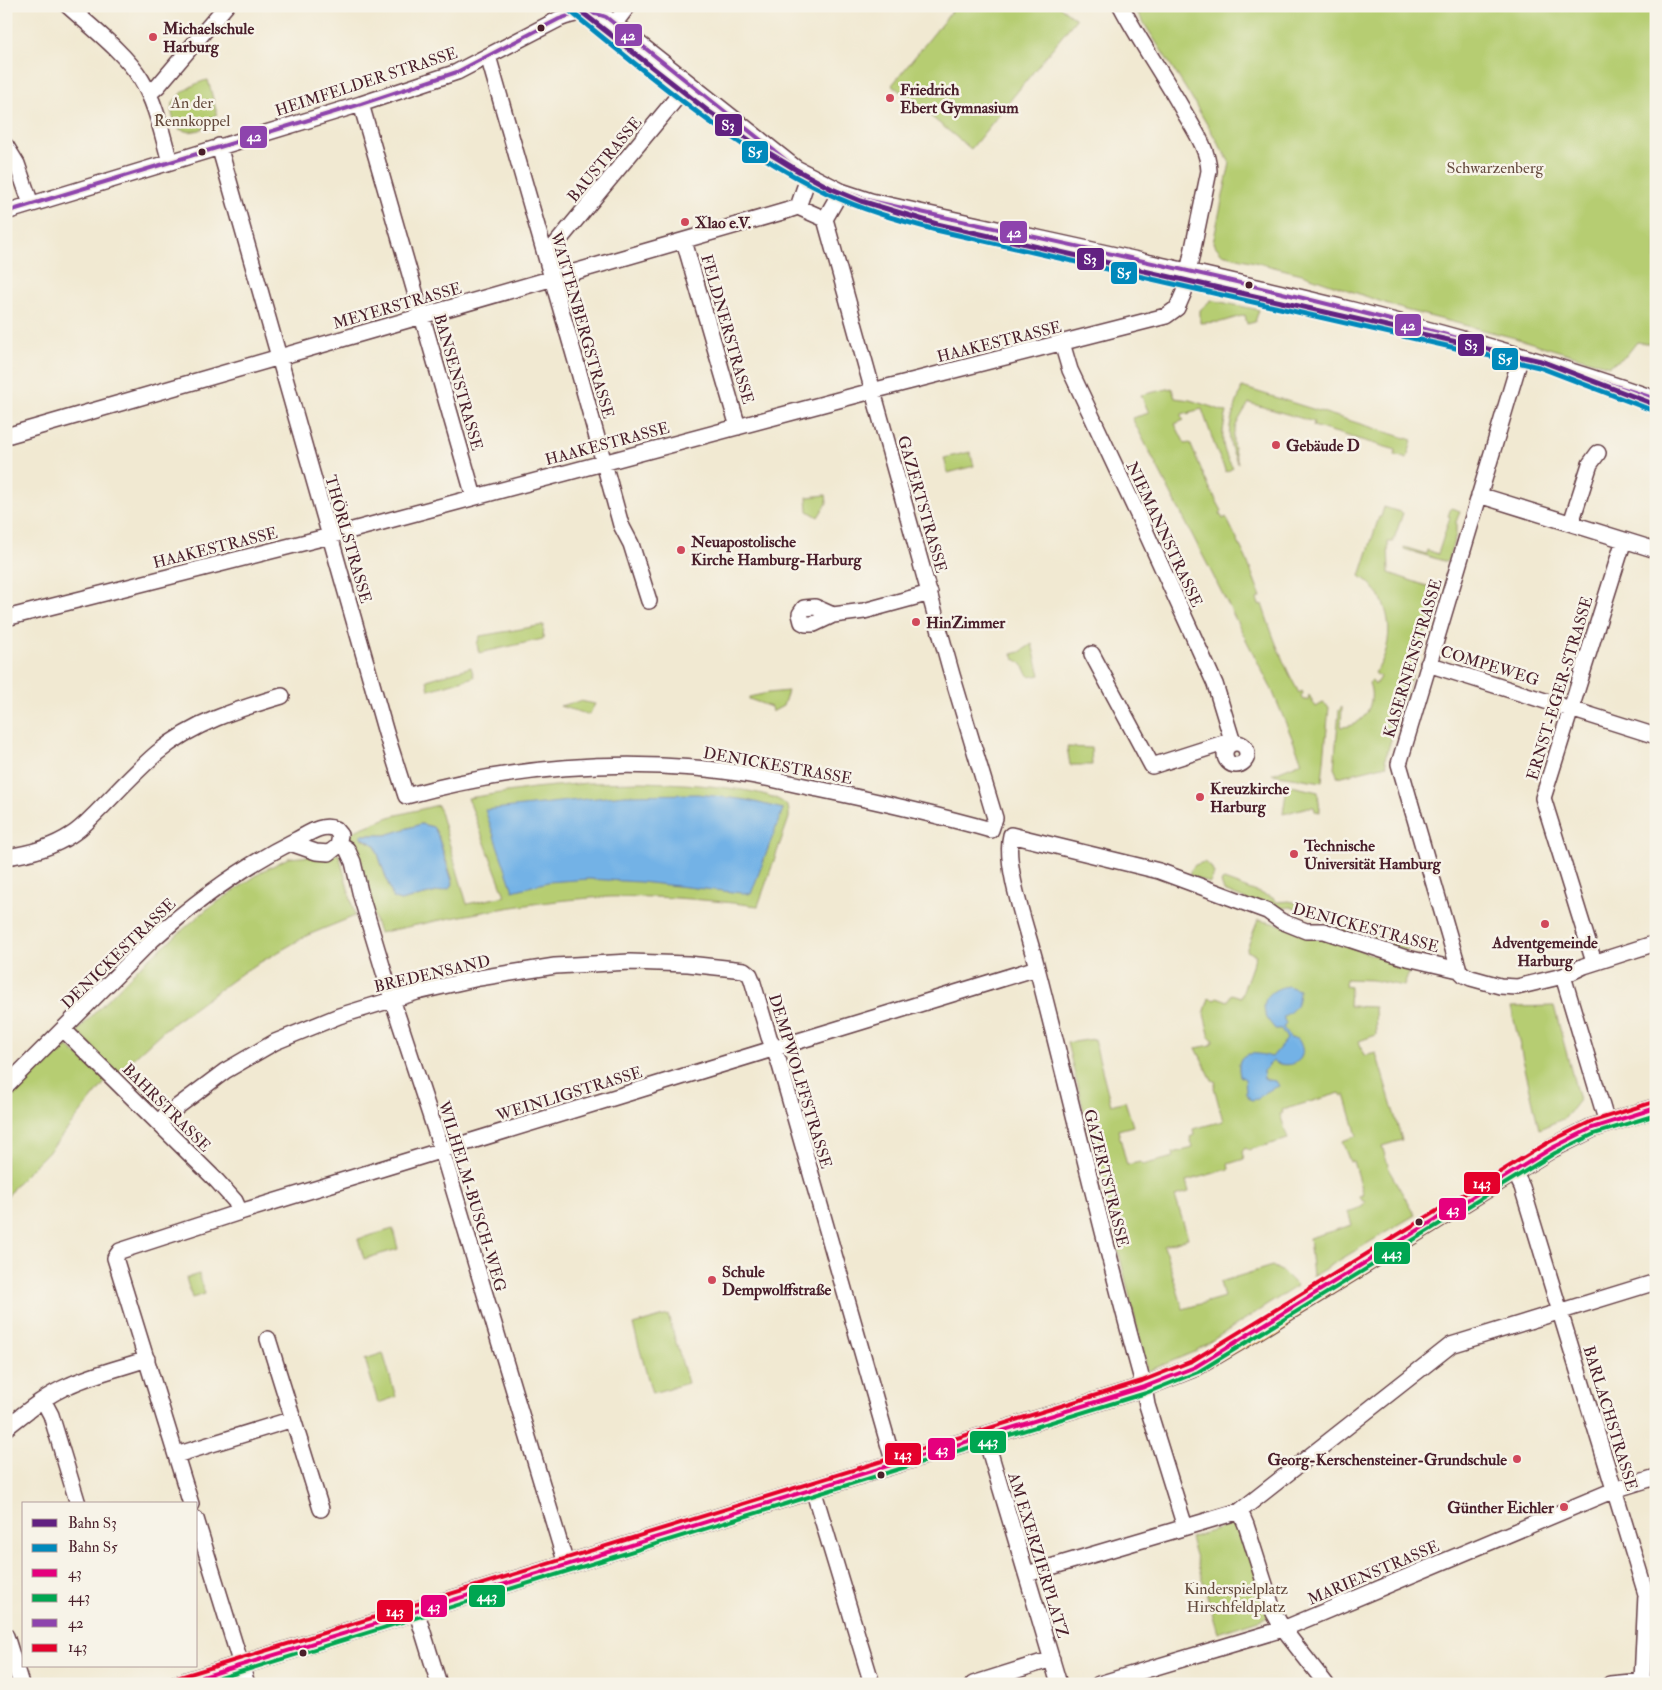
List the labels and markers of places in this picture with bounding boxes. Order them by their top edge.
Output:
place label: Michaelschule Harburg [162,19,254,58]
unlabelled marker [536,23,546,33]
marker: Michaelschule Harburg [147,31,159,43]
place label: Friedrich Ebert Gymnasium [900,80,1019,119]
marker: Friedrich Ebert Gymnasium [884,92,896,104]
unlabelled marker [197,147,207,157]
place label: Xlao e.V. [695,213,751,233]
marker: Xlao e.V. [679,216,691,228]
unlabelled marker [1244,280,1254,290]
place label: Gebäude D [1286,436,1360,456]
marker: Gebäude D [1270,439,1282,451]
place label: Neuapostolische Kirche Hamburg-Harburg [690,532,863,571]
marker: Neuapostolische Kirche Hamburg-Harburg [675,544,687,556]
place label: HinZimmer [926,613,1006,633]
marker: HinZimmer [910,616,922,628]
place label: Kreuzkirche Harburg [1210,779,1289,818]
marker: Kreuzkirche Harburg [1194,791,1206,803]
place label: Technische Universität Hamburg [1303,836,1442,875]
marker: Technische Universität Hamburg [1288,848,1300,860]
marker: Adventgemeinde Harburg [1539,918,1551,930]
place label: Adventgemeinde Harburg [1491,933,1598,972]
unlabelled marker [1414,1217,1424,1227]
place label: Schule Dempwolffstraße [722,1262,832,1301]
marker: Schule Dempwolffstraße [706,1274,718,1286]
place label: Georg-Kerschensteiner-Grundschule [1267,1450,1507,1471]
marker: Georg-Kerschensteiner-Grundschule [1511,1453,1523,1465]
unlabelled marker [876,1470,886,1480]
place label: Günther Eichler [1447,1498,1555,1518]
marker: Günther Eichler [1558,1501,1570,1513]
unlabelled marker [298,1648,308,1658]

